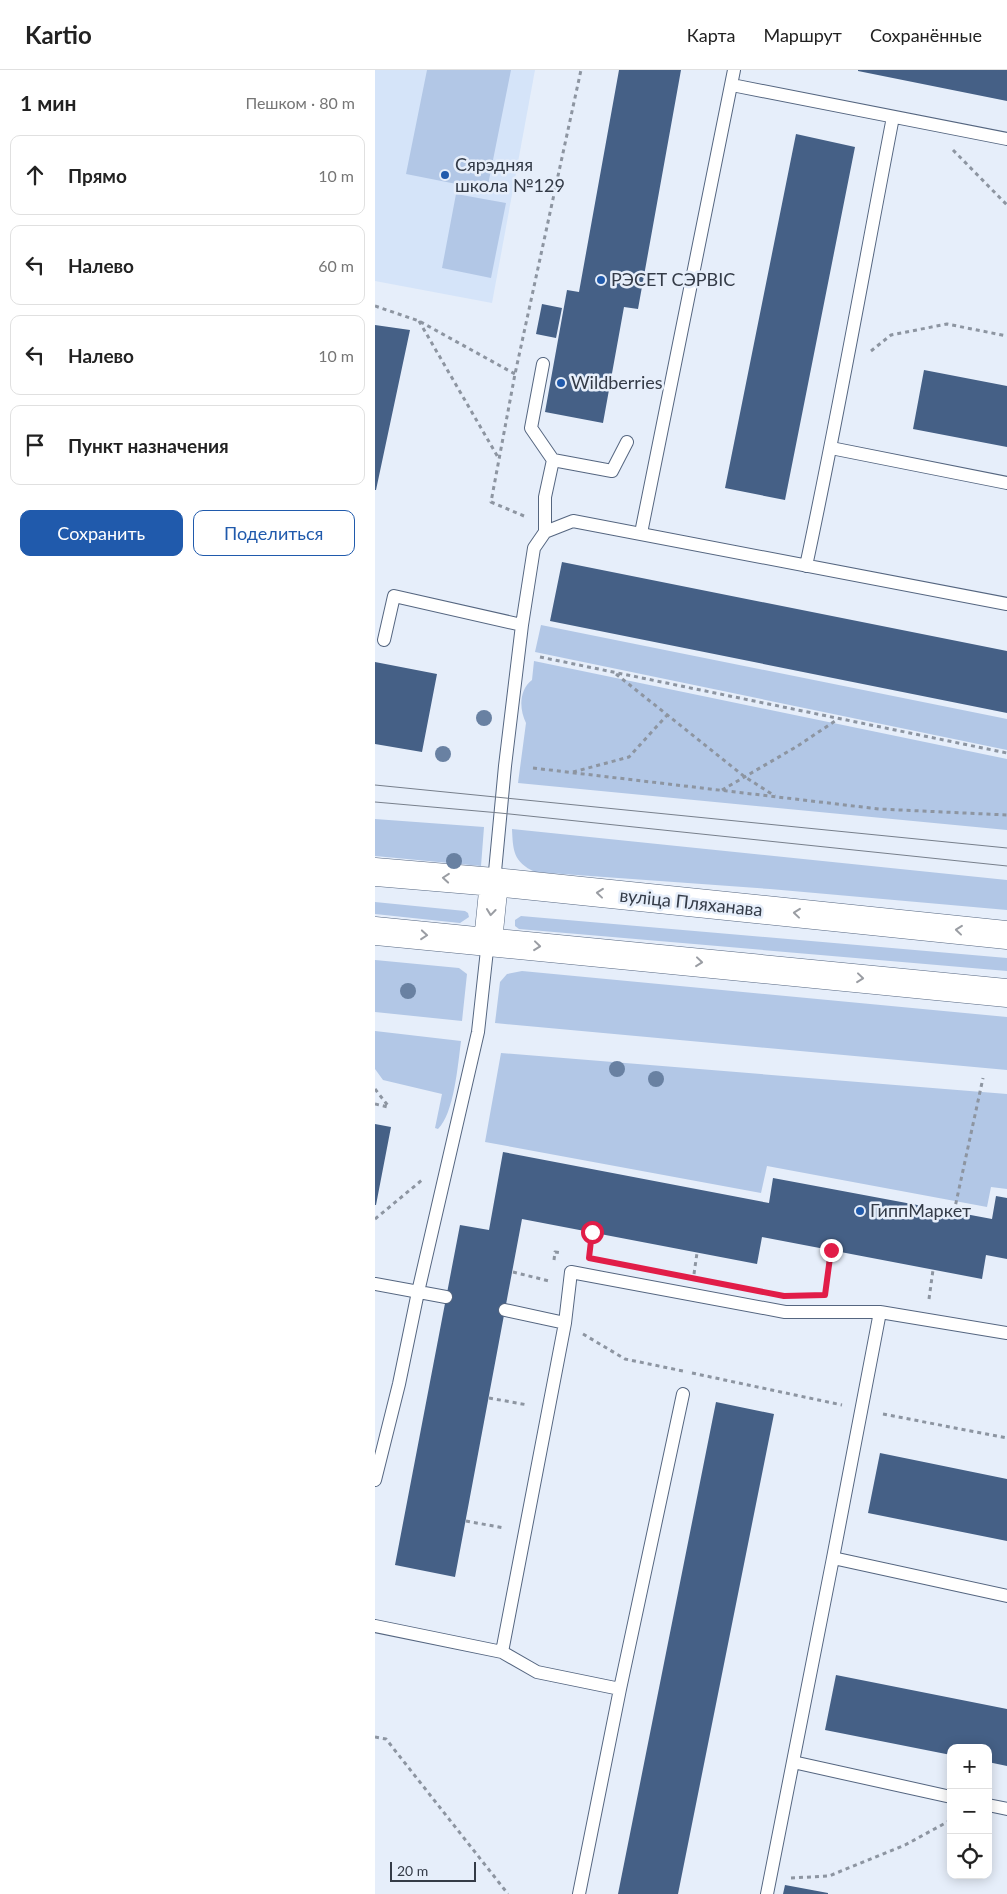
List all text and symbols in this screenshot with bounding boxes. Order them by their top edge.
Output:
text: Kartio [25,20,92,49]
text: Карта [687,24,735,46]
text: Маршрут [763,24,842,46]
text: Сохранённые [870,24,982,46]
text: 1 мин [20,90,77,115]
text: Пешком · 80 m [245,93,355,112]
place label: Сярэдняя школа №129 [455,153,565,196]
icon: ahead [21,161,49,189]
text: Прямо [68,164,127,187]
text: 10 m [318,166,354,185]
marker: Сярэдняя школа №129 [439,169,451,181]
icon: left [21,251,49,279]
text: Налево [68,254,134,277]
text: 60 m [318,256,354,275]
place label: РЭСЕТ СЭРВІС [611,268,735,290]
marker: РЭСЕТ СЭРВІС [595,274,607,286]
icon: left [21,341,49,369]
text: Налево [68,344,134,367]
text: 10 m [318,346,354,365]
place label: Wildberries [571,371,663,393]
marker: Wildberries [555,377,567,389]
icon: arrive [21,431,49,459]
text: Пункт назначения [68,434,229,457]
button: Сохранить [20,510,183,556]
button: Поделиться [193,510,355,556]
one-way arrow [441,873,449,884]
street label: вуліца Пляханава [618,884,764,920]
one-way arrow [596,888,604,899]
one-way arrow [486,908,497,916]
one-way arrow [793,908,801,919]
one-way arrow [954,925,962,936]
one-way arrow [420,929,428,940]
one-way arrow [533,940,541,951]
one-way arrow [695,956,703,967]
one-way arrow [857,972,865,983]
place label: ГиппМаркет [870,1199,971,1221]
marker: ГиппМаркет [854,1205,866,1217]
route start [581,1221,604,1244]
route end [820,1239,843,1262]
map controls [947,1744,992,1879]
button: + [947,1744,992,1789]
button: − [947,1789,992,1834]
button: locate [947,1834,992,1879]
scale bar [390,1859,476,1882]
text: 20 m [397,1862,428,1879]

